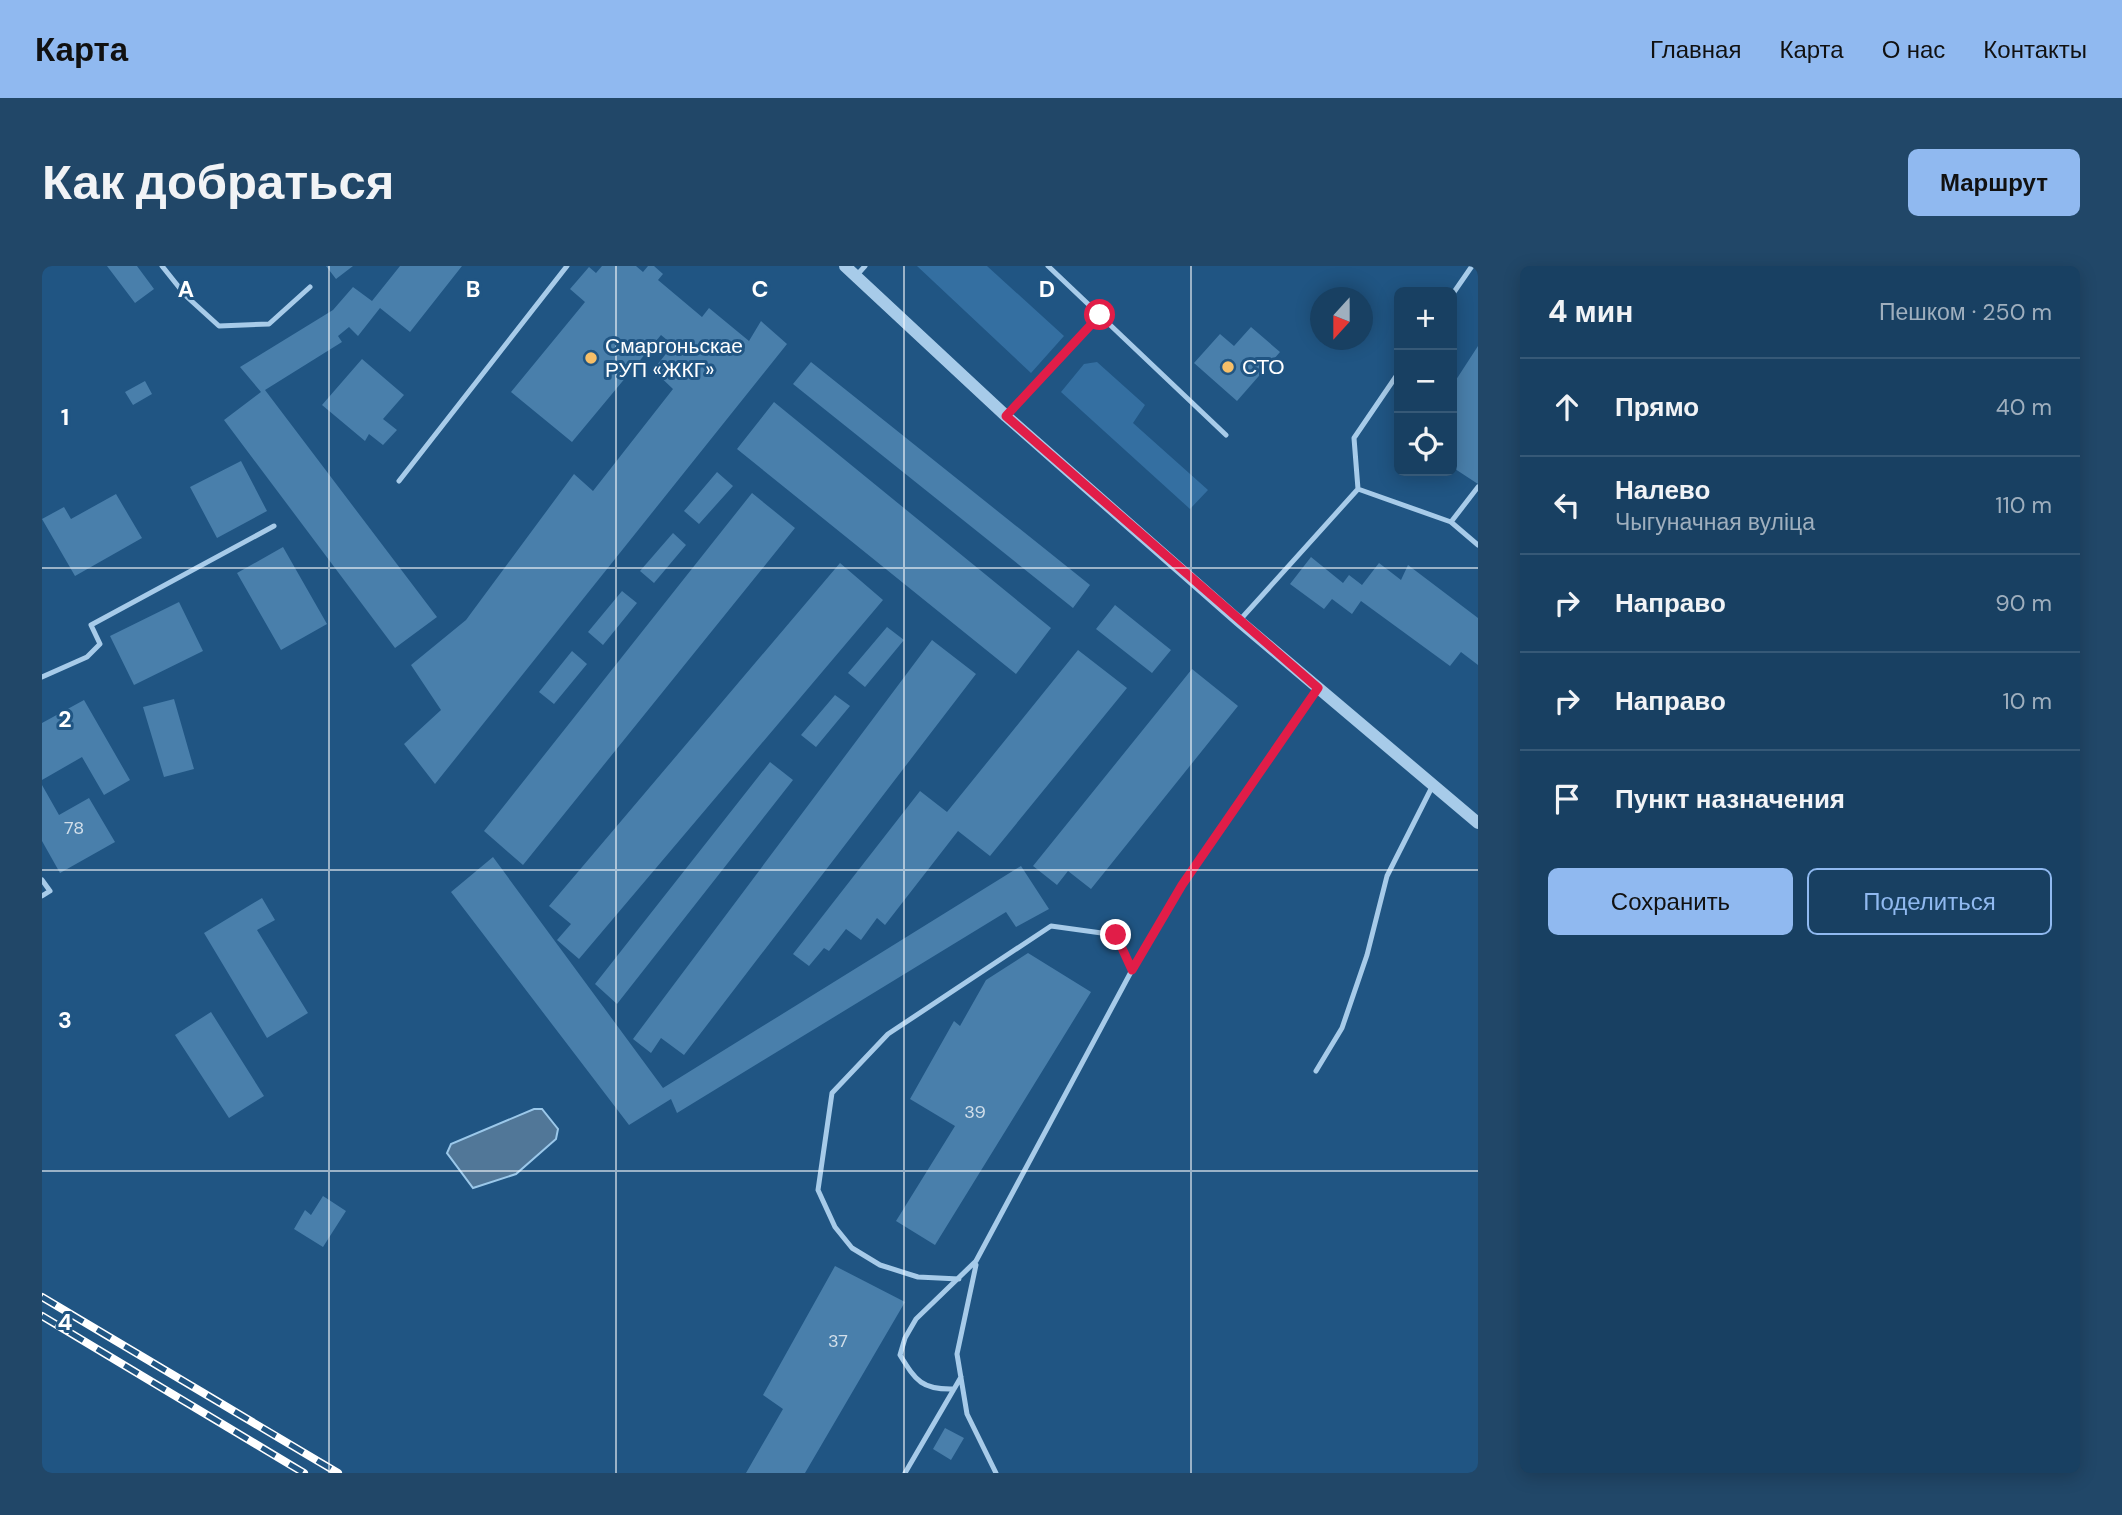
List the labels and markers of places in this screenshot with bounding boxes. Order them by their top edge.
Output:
place label: Смаргоньскае РУП «ЖКГ» [605,332,743,384]
marker: Смаргоньскае РУП «ЖКГ» [583,350,599,366]
place label: СТО [1242,353,1285,381]
marker: СТО [1220,359,1236,375]

